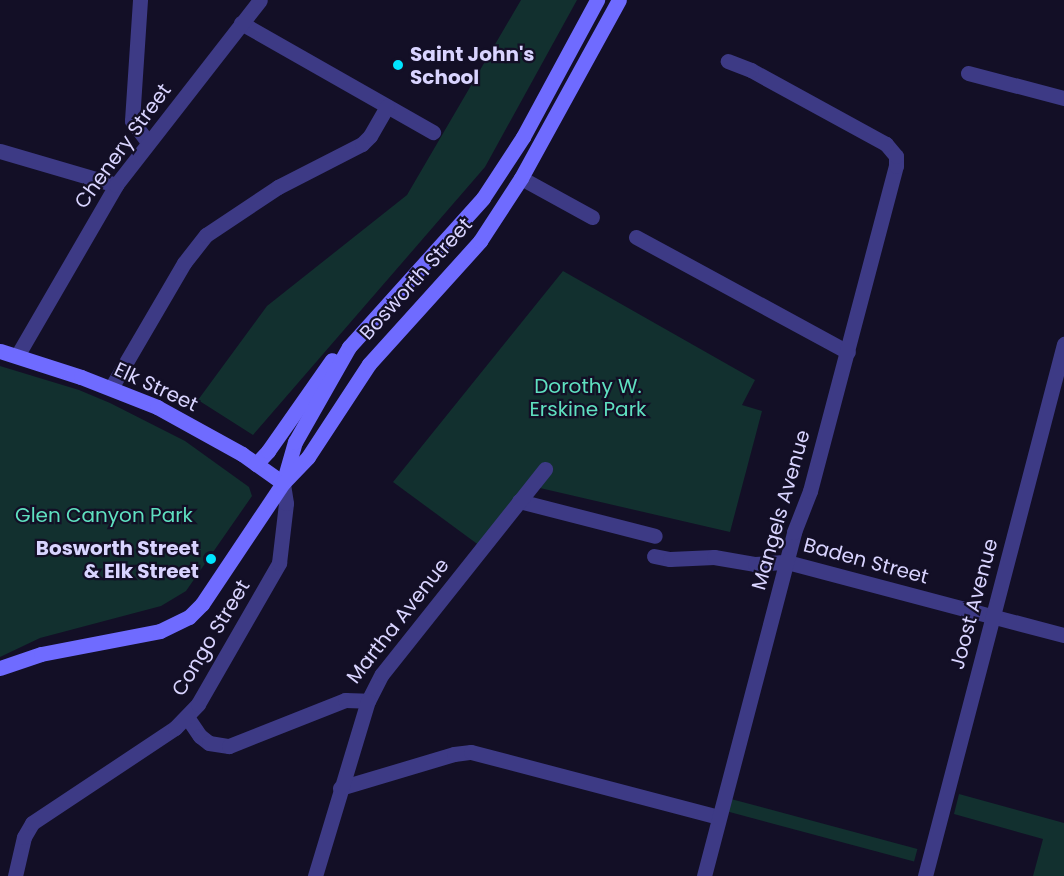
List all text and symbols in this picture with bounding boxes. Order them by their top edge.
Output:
place label: Saint John's School [410,42,534,89]
marker: Saint John's School [391,58,405,72]
street label: Chenery Street [70,79,176,213]
street label: Bosworth Street [355,213,477,345]
street label: Elk Street [110,357,202,417]
park label: Dorothy W. Erskine Park [530,375,646,422]
street label: Mangels Avenue [747,427,815,593]
park label: Glen Canyon Park [15,503,193,527]
street label: Baden Street [801,533,931,589]
place label: Bosworth Street & Elk Street [36,536,199,583]
street label: Joost Avenue [945,536,1003,672]
marker: Bosworth Street & Elk Street [204,552,218,566]
street label: Martha Avenue [342,554,454,688]
street label: Congo Street [167,576,255,700]

